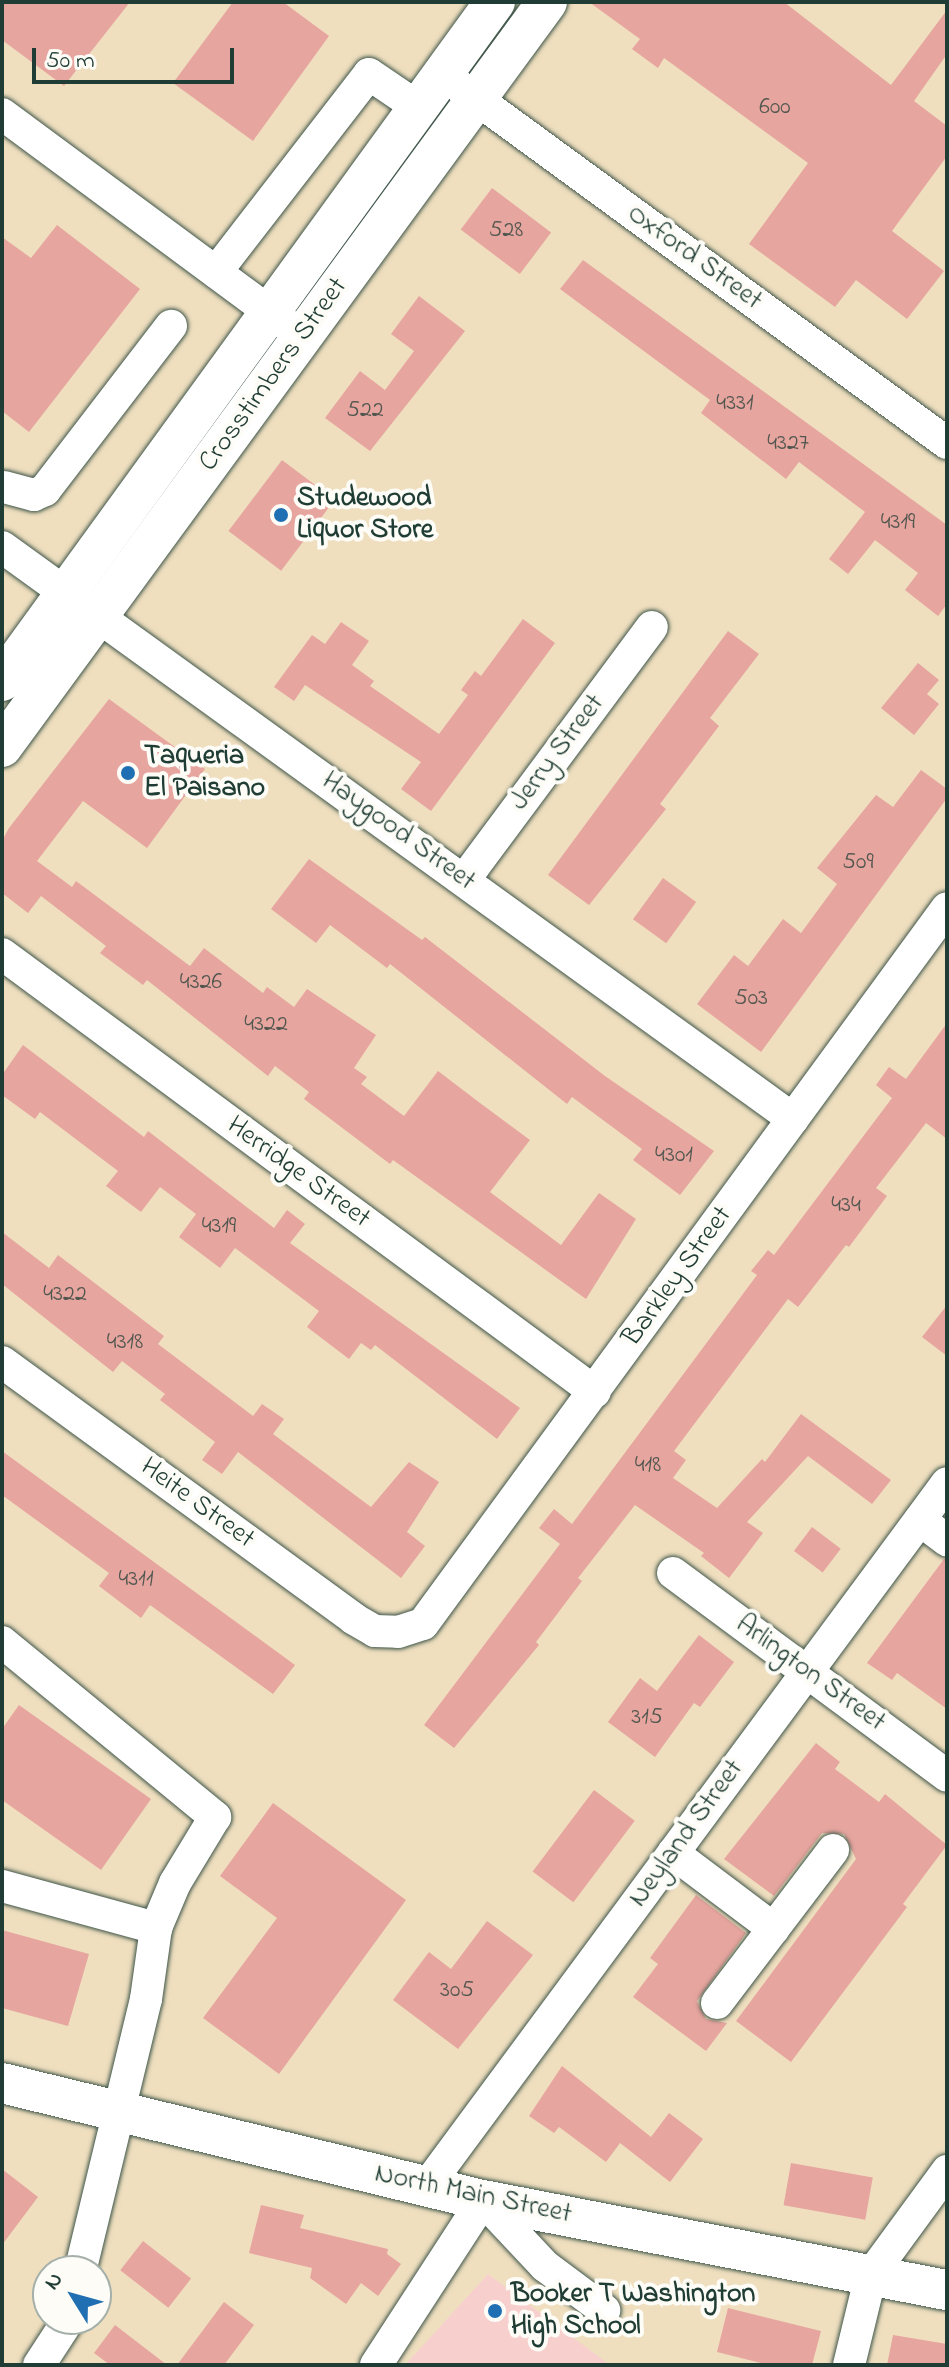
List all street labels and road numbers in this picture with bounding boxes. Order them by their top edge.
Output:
street label: Oxford Street [620,198,768,318]
street label: Crosstimbers Street [192,272,356,478]
street label: Jerry Street [503,688,613,818]
street label: Haygood Street [315,765,481,899]
street label: Herridge Street [219,1110,377,1236]
street label: Barkley Street [616,1200,740,1354]
street label: Heite Street [133,1451,261,1557]
street label: Arlington Street [728,1608,892,1740]
street label: Neyland Street [622,1754,752,1914]
street label: North Main Street [372,2158,574,2232]

